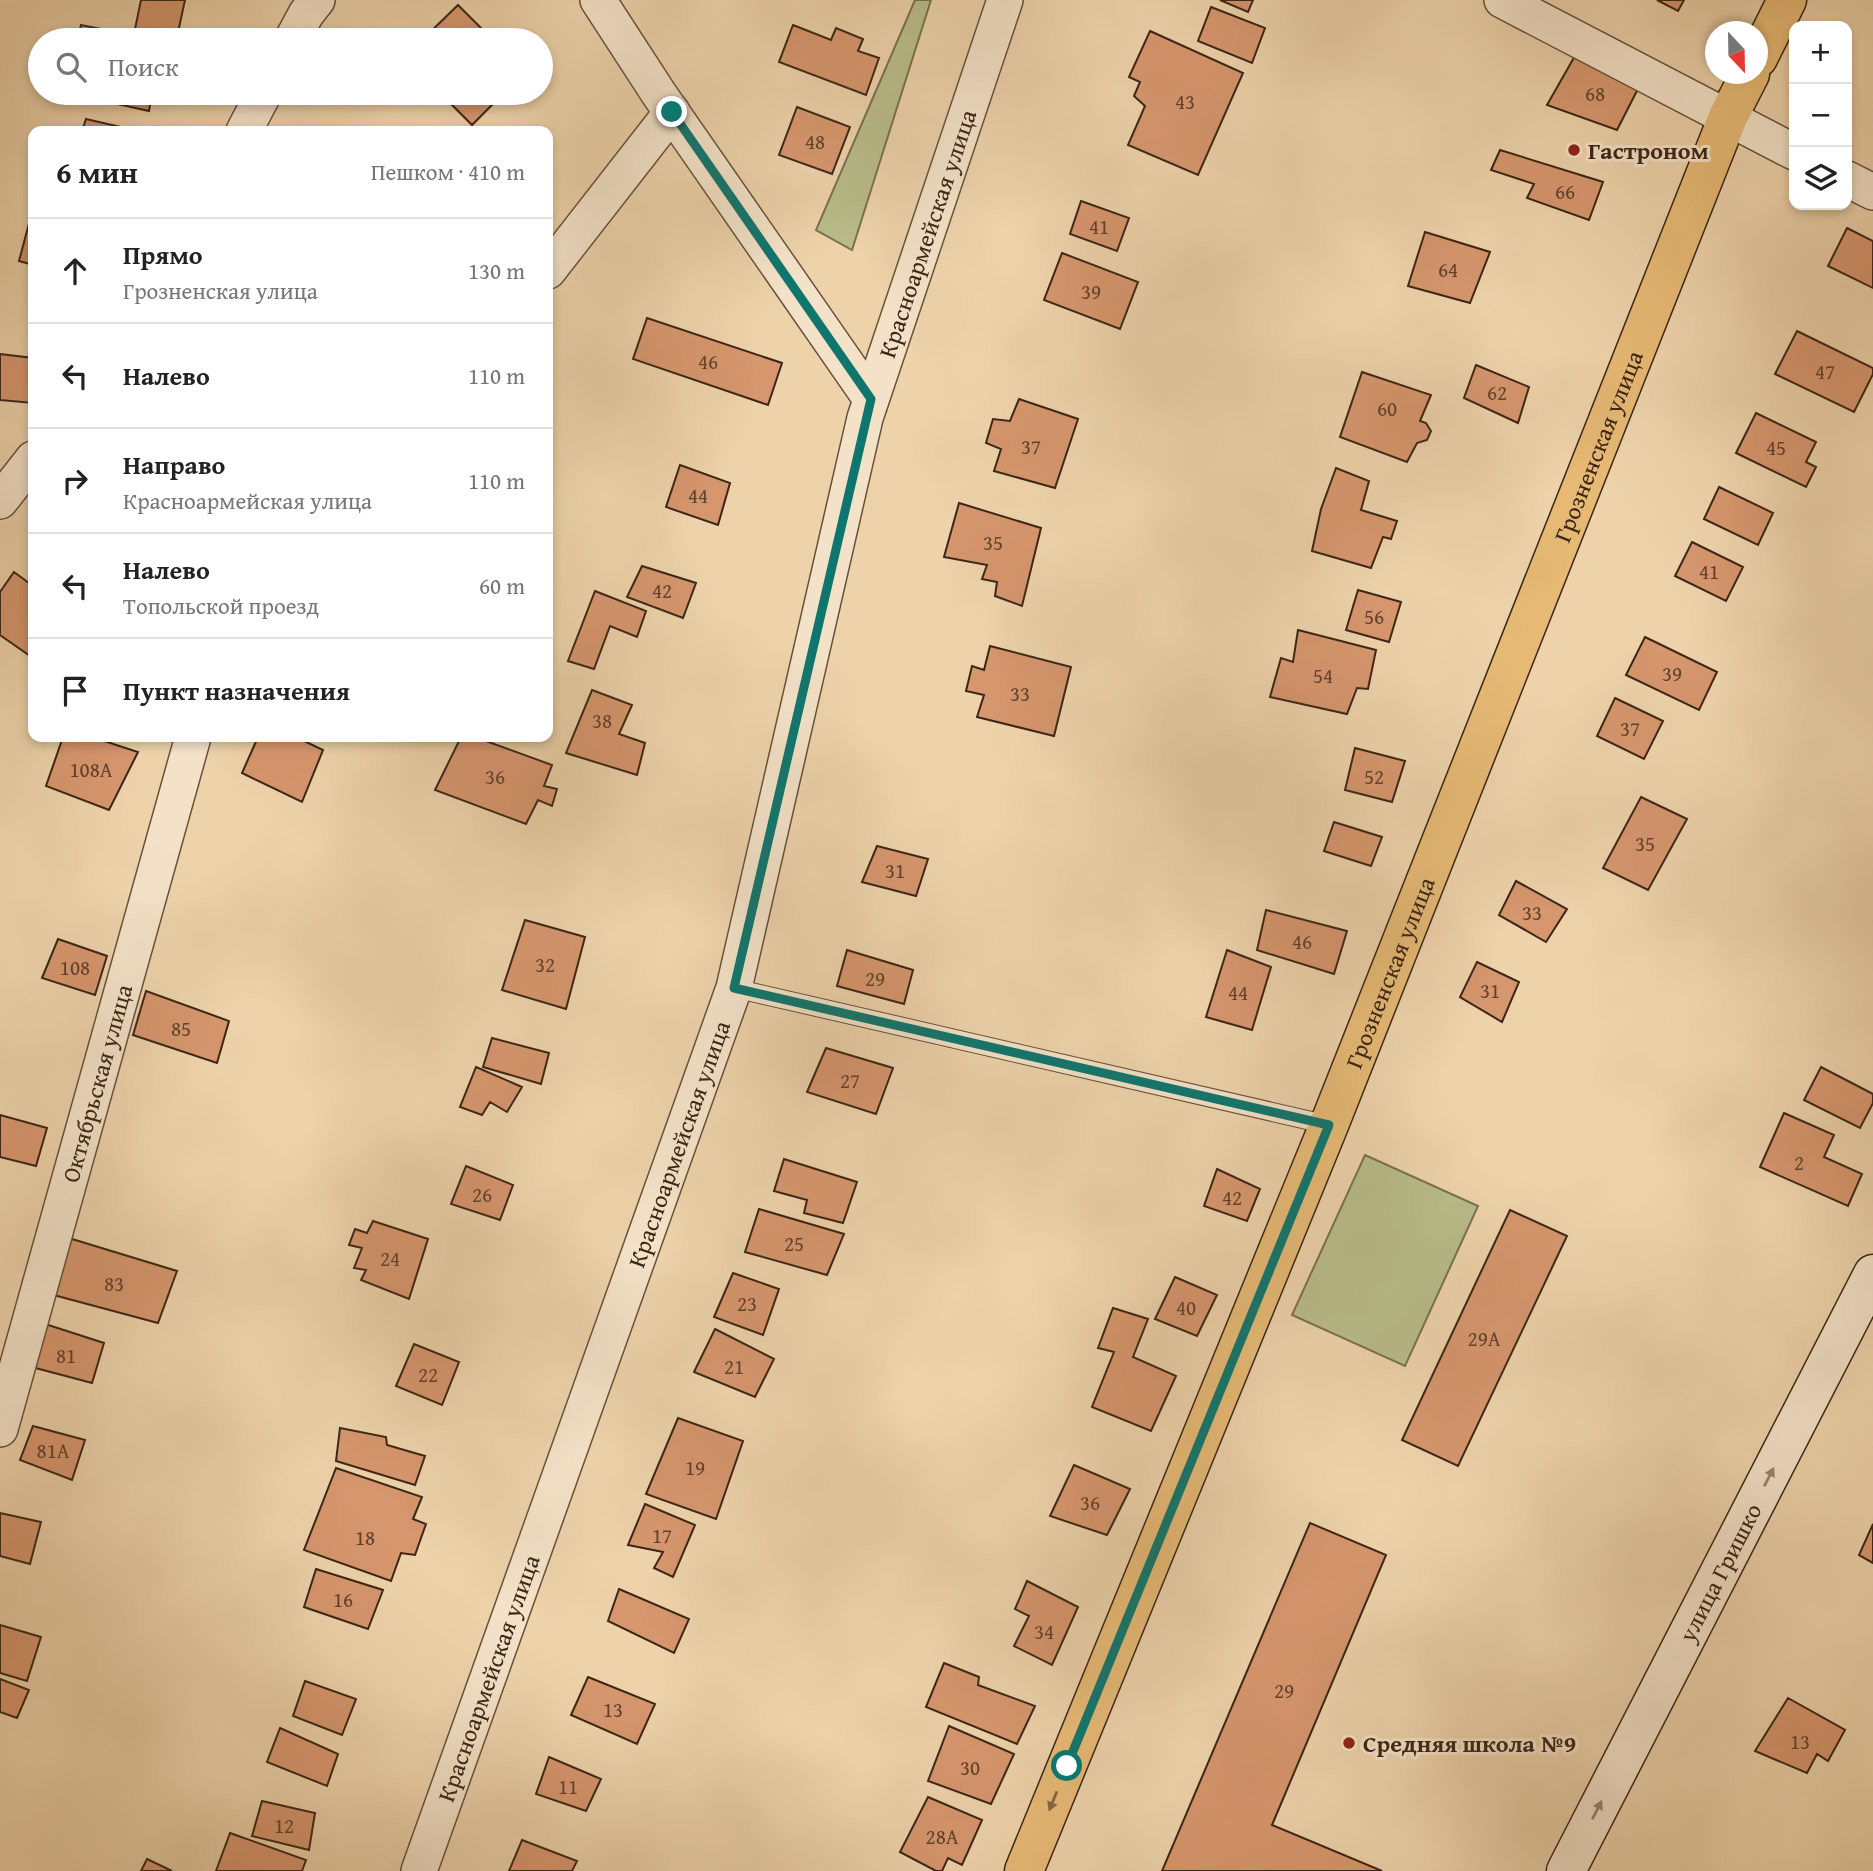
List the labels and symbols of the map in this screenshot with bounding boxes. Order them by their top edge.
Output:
north arrow [1705,21,1768,84]
house number: 68 [1585,78,1605,109]
house number: 43 [1175,86,1195,117]
route end [656,96,687,127]
street label: Красноармейская улица [869,104,985,362]
house number: 48 [805,126,825,157]
place label: Гастроном [1588,133,1709,168]
marker: Гастроном [1566,142,1582,158]
house number: 66 [1555,176,1575,207]
house number: 41 [1089,211,1109,242]
house number: 64 [1438,254,1458,285]
house number: 39 [1081,276,1101,307]
street label: Грозненская улица [1544,345,1652,547]
house number: 46 [698,346,718,377]
house number: 47 [1815,356,1835,387]
house number: 62 [1487,377,1507,408]
house number: 60 [1377,393,1397,424]
house number: 37 [1021,431,1041,462]
house number: 45 [1766,432,1786,463]
house number: 44 [688,480,708,511]
house number: 35 [983,527,1003,558]
house number: 41 [1699,556,1719,587]
house number: 42 [652,575,672,606]
house number: 56 [1364,601,1384,632]
house number: 39 [1662,658,1682,689]
house number: 54 [1313,660,1333,691]
house number: 33 [1010,678,1030,709]
house number: 38 [592,705,612,736]
house number: 37 [1620,713,1640,744]
house number: 108А [69,754,113,785]
house number: 36 [485,761,505,792]
house number: 52 [1364,761,1384,792]
house number: 35 [1635,828,1655,859]
house number: 31 [885,855,905,886]
street label: Грозненская улица [1336,871,1443,1073]
house number: 33 [1522,897,1542,928]
house number: 46 [1292,926,1312,957]
house number: 32 [535,949,555,980]
house number: 108 [60,952,90,983]
house number: 29 [865,963,885,994]
house number: 31 [1480,975,1500,1006]
house number: 44 [1228,977,1248,1008]
street label: Октябрьская улица [52,980,141,1186]
house number: 85 [171,1013,191,1044]
street label: Красноармейская улица [618,1015,739,1272]
house number: 27 [840,1065,860,1096]
house number: 2 [1794,1147,1804,1178]
house number: 26 [472,1179,492,1210]
house number: 42 [1222,1182,1242,1213]
house number: 25 [784,1228,804,1259]
house number: 24 [380,1243,400,1274]
house number: 83 [104,1268,124,1299]
house number: 23 [737,1288,757,1319]
house number: 40 [1176,1292,1196,1323]
house number: 29А [1468,1323,1501,1354]
house number: 81 [56,1340,76,1371]
house number: 21 [724,1351,744,1382]
house number: 22 [418,1359,438,1390]
house number: 81А [37,1435,70,1466]
house number: 19 [685,1452,705,1483]
one-way arrow [1763,1467,1774,1487]
house number: 36 [1080,1487,1100,1518]
street label: улица Гришко [1669,1497,1770,1649]
house number: 17 [652,1520,672,1551]
house number: 18 [355,1522,375,1553]
street label: Красноармейская улица [428,1549,548,1806]
house number: 16 [333,1584,353,1615]
house number: 34 [1034,1616,1054,1647]
house number: 29 [1274,1675,1294,1706]
house number: 13 [603,1694,623,1725]
place label: Средняя школа №9 [1363,1726,1576,1761]
house number: 13 [1790,1726,1810,1757]
marker: Средняя школа №9 [1341,1735,1357,1751]
route start [1051,1750,1082,1781]
house number: 30 [960,1752,980,1783]
house number: 11 [558,1771,578,1802]
one-way arrow [1047,1790,1058,1811]
one-way arrow [1592,1800,1603,1820]
house number: 12 [274,1810,294,1841]
house number: 28А [926,1821,959,1852]

